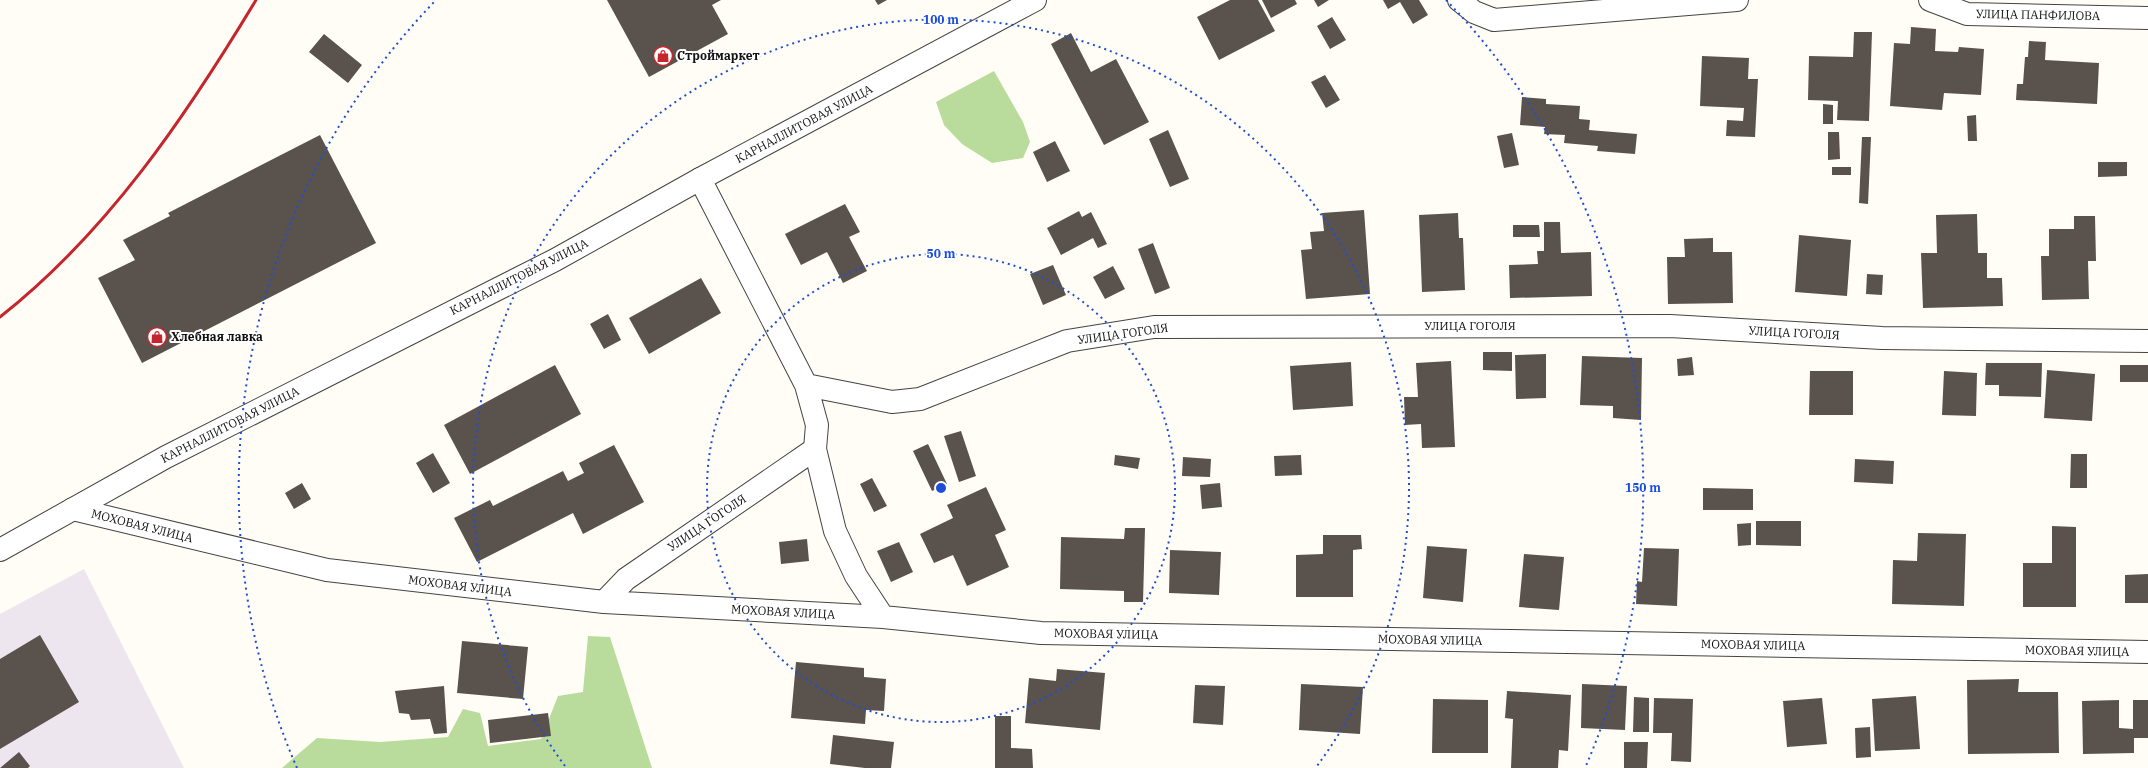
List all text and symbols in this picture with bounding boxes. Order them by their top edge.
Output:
street label: УЛИЦА ПАНФИЛОВА [1976,6,2101,23]
text: 100 m [923,12,959,27]
shop icon: Строймаркет [652,45,674,67]
place label: Строймаркет [677,48,760,63]
street label: КАРНАЛЛИТОВАЯ УЛИЦА [733,81,876,166]
street label: КАРНАЛЛИТОВАЯ УЛИЦА [447,235,591,318]
text: 50 m [927,246,956,261]
street label: УЛИЦА ГОГОЛЯ [1424,318,1516,333]
street label: УЛИЦА ГОГОЛЯ [1077,320,1169,347]
street label: УЛИЦА ГОГОЛЯ [1748,323,1840,342]
shop icon: Хлебная лавка [146,326,168,348]
place label: Хлебная лавка [171,329,263,344]
street label: КАРНАЛЛИТОВАЯ УЛИЦА [158,383,302,466]
text: 150 m [1625,480,1661,495]
centre of rings [934,481,948,495]
street label: УЛИЦА ГОГОЛЯ [665,491,749,554]
street label: МОХОВАЯ УЛИЦА [90,506,195,546]
street label: МОХОВАЯ УЛИЦА [407,572,514,599]
street label: МОХОВАЯ УЛИЦА [731,601,836,622]
street label: МОХОВАЯ УЛИЦА [1054,625,1159,642]
street label: МОХОВАЯ УЛИЦА [1378,631,1483,648]
street label: МОХОВАЯ УЛИЦА [1701,636,1806,653]
street label: МОХОВАЯ УЛИЦА [2025,642,2130,659]

